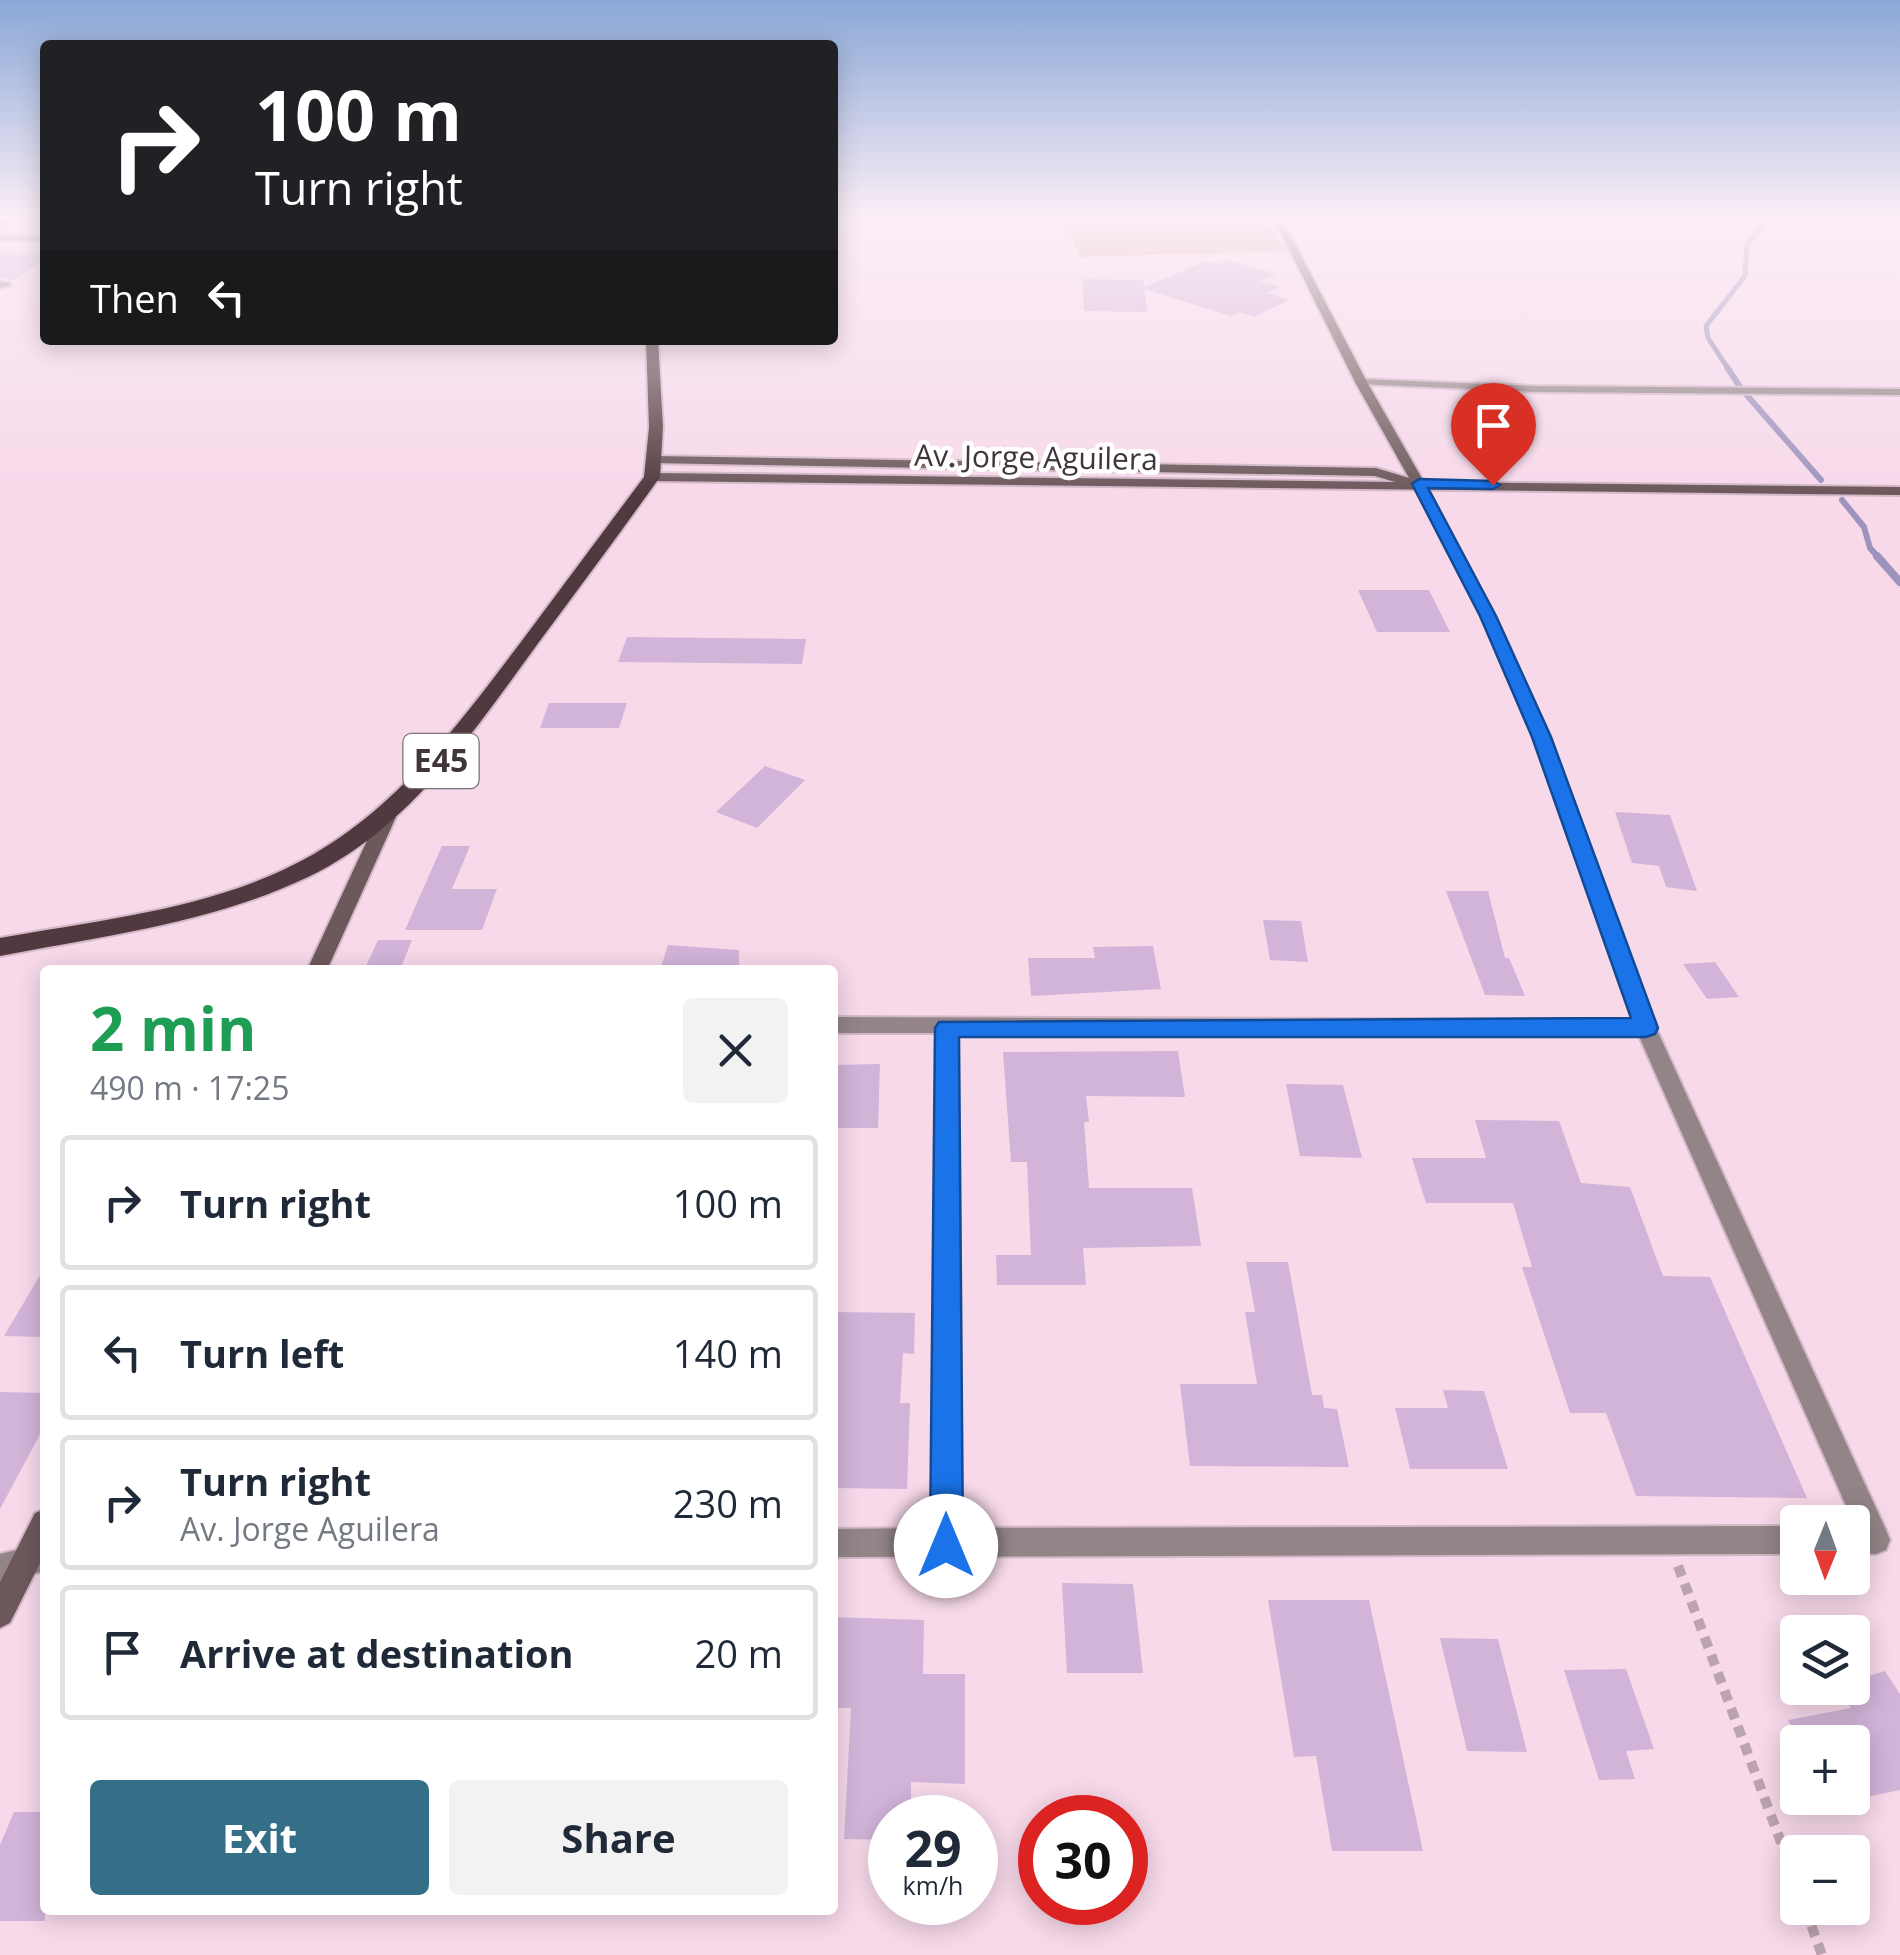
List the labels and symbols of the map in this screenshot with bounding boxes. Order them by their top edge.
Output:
pin [1451,383,1536,486]
street label: Av. Jorge Aguilera [914,434,1158,479]
road number: E45 [404,734,478,788]
position arrow [894,1494,998,1598]
north arrow [1780,1505,1870,1595]
speed limit sign: 30 [1018,1795,1148,1925]

